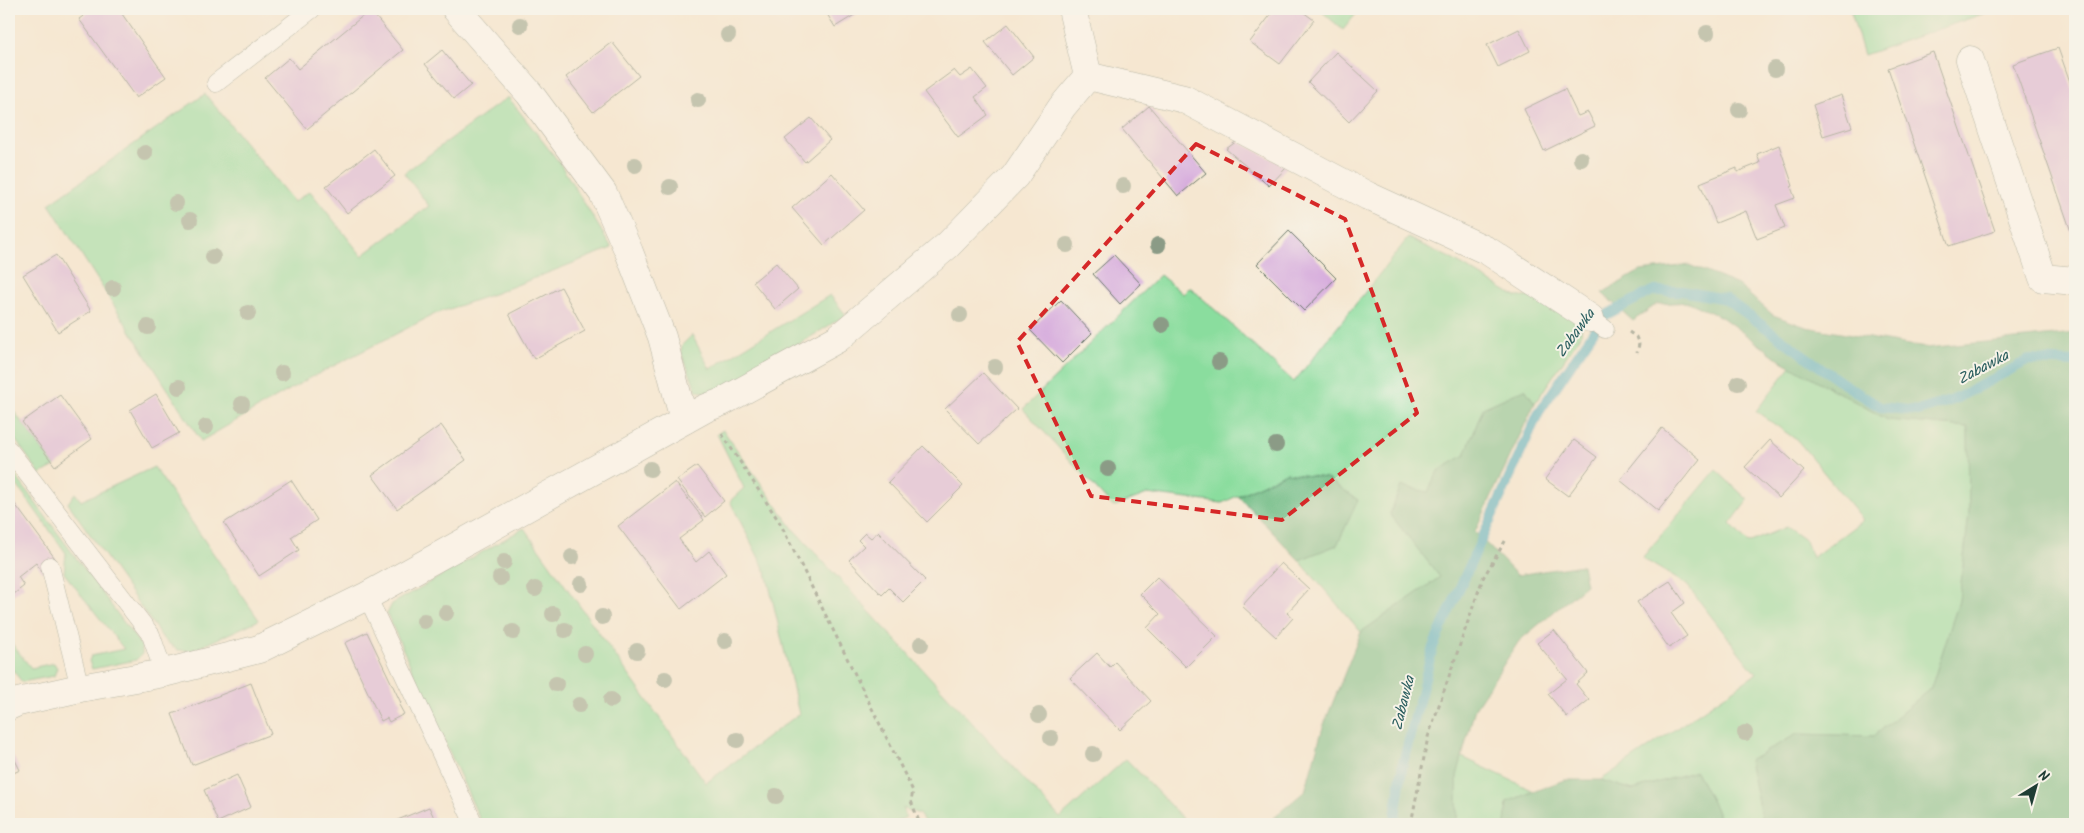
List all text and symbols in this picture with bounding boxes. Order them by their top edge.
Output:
water label: Zabawka [1550,303,1602,363]
water label: Zabawka [1953,344,2014,391]
water label: Zabawka [1386,673,1423,733]
north arrow [2012,760,2062,810]
text: N [2033,765,2053,788]

